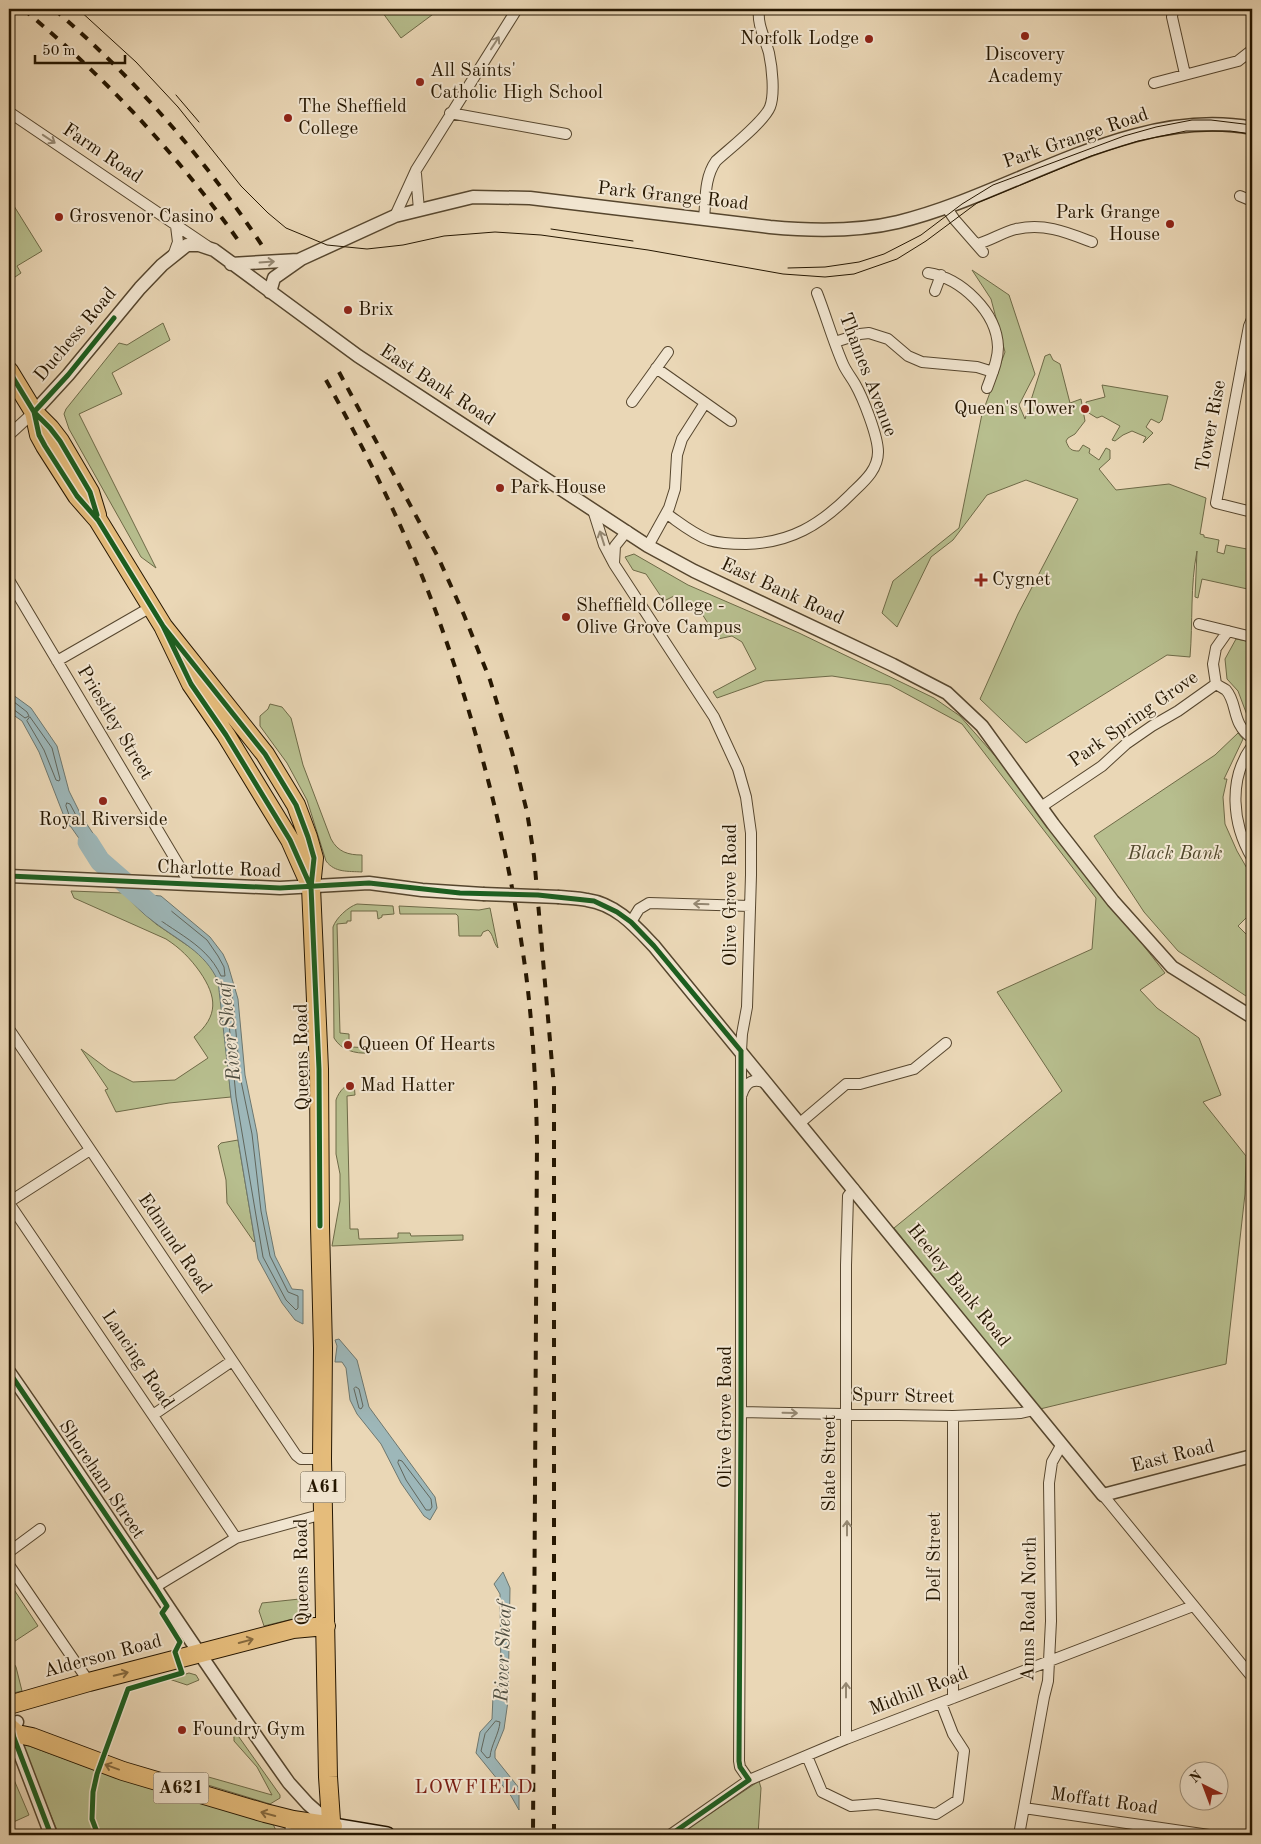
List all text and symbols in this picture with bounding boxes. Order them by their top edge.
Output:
place label: Norfolk Lodge [740,30,859,49]
marker: Discovery Academy [1019,30,1031,42]
scale bar [35,32,125,64]
marker: Norfolk Lodge [863,33,875,45]
one-way arrow [491,36,501,50]
text: 50 m [42,44,76,59]
place label: Discovery Academy [985,46,1065,87]
place label: All Saints' Catholic High School [430,62,603,103]
marker: All Saints' Catholic High School [414,76,426,88]
place label: The Sheffield College [298,98,407,139]
street label: Park Grange Road [1001,105,1151,173]
marker: The Sheffield College [282,112,294,124]
street label: Farm Road [59,121,145,188]
one-way arrow [42,134,56,144]
street label: Park Grange Road [596,180,750,214]
place label: Park Grange House [1055,204,1160,245]
place label: Grosvenor Casino [69,208,214,227]
marker: Grosvenor Casino [53,211,65,223]
marker: Park Grange House [1164,218,1176,230]
one-way arrow [259,257,275,267]
street label: Duchess Road [31,284,121,386]
place label: Brix [358,301,394,320]
marker: Brix [342,304,354,316]
street label: Thames Avenue [835,310,899,440]
street label: East Bank Road [376,342,498,430]
street label: Tower Rise [1194,379,1230,473]
place label: Queen's Tower [954,400,1075,419]
marker: Queen's Tower [1079,403,1091,415]
place label: Park House [510,479,606,498]
marker: Park House [494,482,506,494]
one-way arrow [597,530,606,546]
street label: East Bank Road [718,555,846,629]
place label: Cygnet [992,571,1051,590]
marker: Cygnet [974,573,988,587]
place label: Sheffield College - Olive Grove Campus [576,597,742,638]
marker: Sheffield College - Olive Grove Campus [560,611,572,623]
street label: Priestley Street [73,663,155,783]
street label: Park Spring Grove [1066,668,1202,772]
marker: Royal Riverside [97,795,109,807]
place label: Royal Riverside [39,811,167,830]
street label: Olive Grove Road [722,824,741,966]
park label: Black Bank [1127,845,1222,864]
street label: Charlotte Road [156,858,282,882]
one-way arrow [693,900,709,909]
water label: River Sheaf [214,976,245,1083]
street label: Queens Road [293,1003,313,1111]
place label: Queen Of Hearts [358,1036,495,1055]
marker: Queen Of Hearts [342,1039,354,1051]
place label: Mad Hatter [360,1077,455,1096]
marker: Mad Hatter [344,1080,356,1092]
street label: Edmund Road [134,1191,214,1298]
street label: Heeley Bank Road [903,1221,1013,1351]
street label: Lancing Road [97,1307,177,1413]
street label: Olive Grove Road [717,1346,736,1488]
street label: Spurr Street [851,1387,955,1407]
one-way arrow [782,1408,798,1418]
street label: Slate Street [821,1414,840,1512]
street label: Shoreham Street [54,1417,148,1543]
street label: East Road [1129,1437,1217,1477]
road number: A61 [300,1471,346,1502]
street label: Delf Street [926,1512,945,1602]
street label: Queens Road [293,1518,313,1626]
one-way arrow [842,1520,852,1536]
street label: Anns Road North [1019,1536,1041,1682]
water label: River Sheaf [492,1598,516,1704]
street label: Alderson Road [42,1632,164,1682]
one-way arrow [238,1636,254,1646]
street label: Midhill Road [867,1664,971,1720]
one-way arrow [112,1669,128,1678]
one-way arrow [841,1682,851,1698]
place label: Foundry Gym [192,1721,305,1740]
marker: Foundry Gym [176,1724,188,1736]
one-way arrow [105,1762,121,1771]
north arrow [1178,1762,1228,1812]
text: N [1187,1768,1205,1786]
road number: A621 [154,1772,208,1804]
district label: LOWFIELD [414,1778,534,1798]
street label: Moffatt Road [1049,1785,1159,1819]
one-way arrow [260,1809,276,1818]

